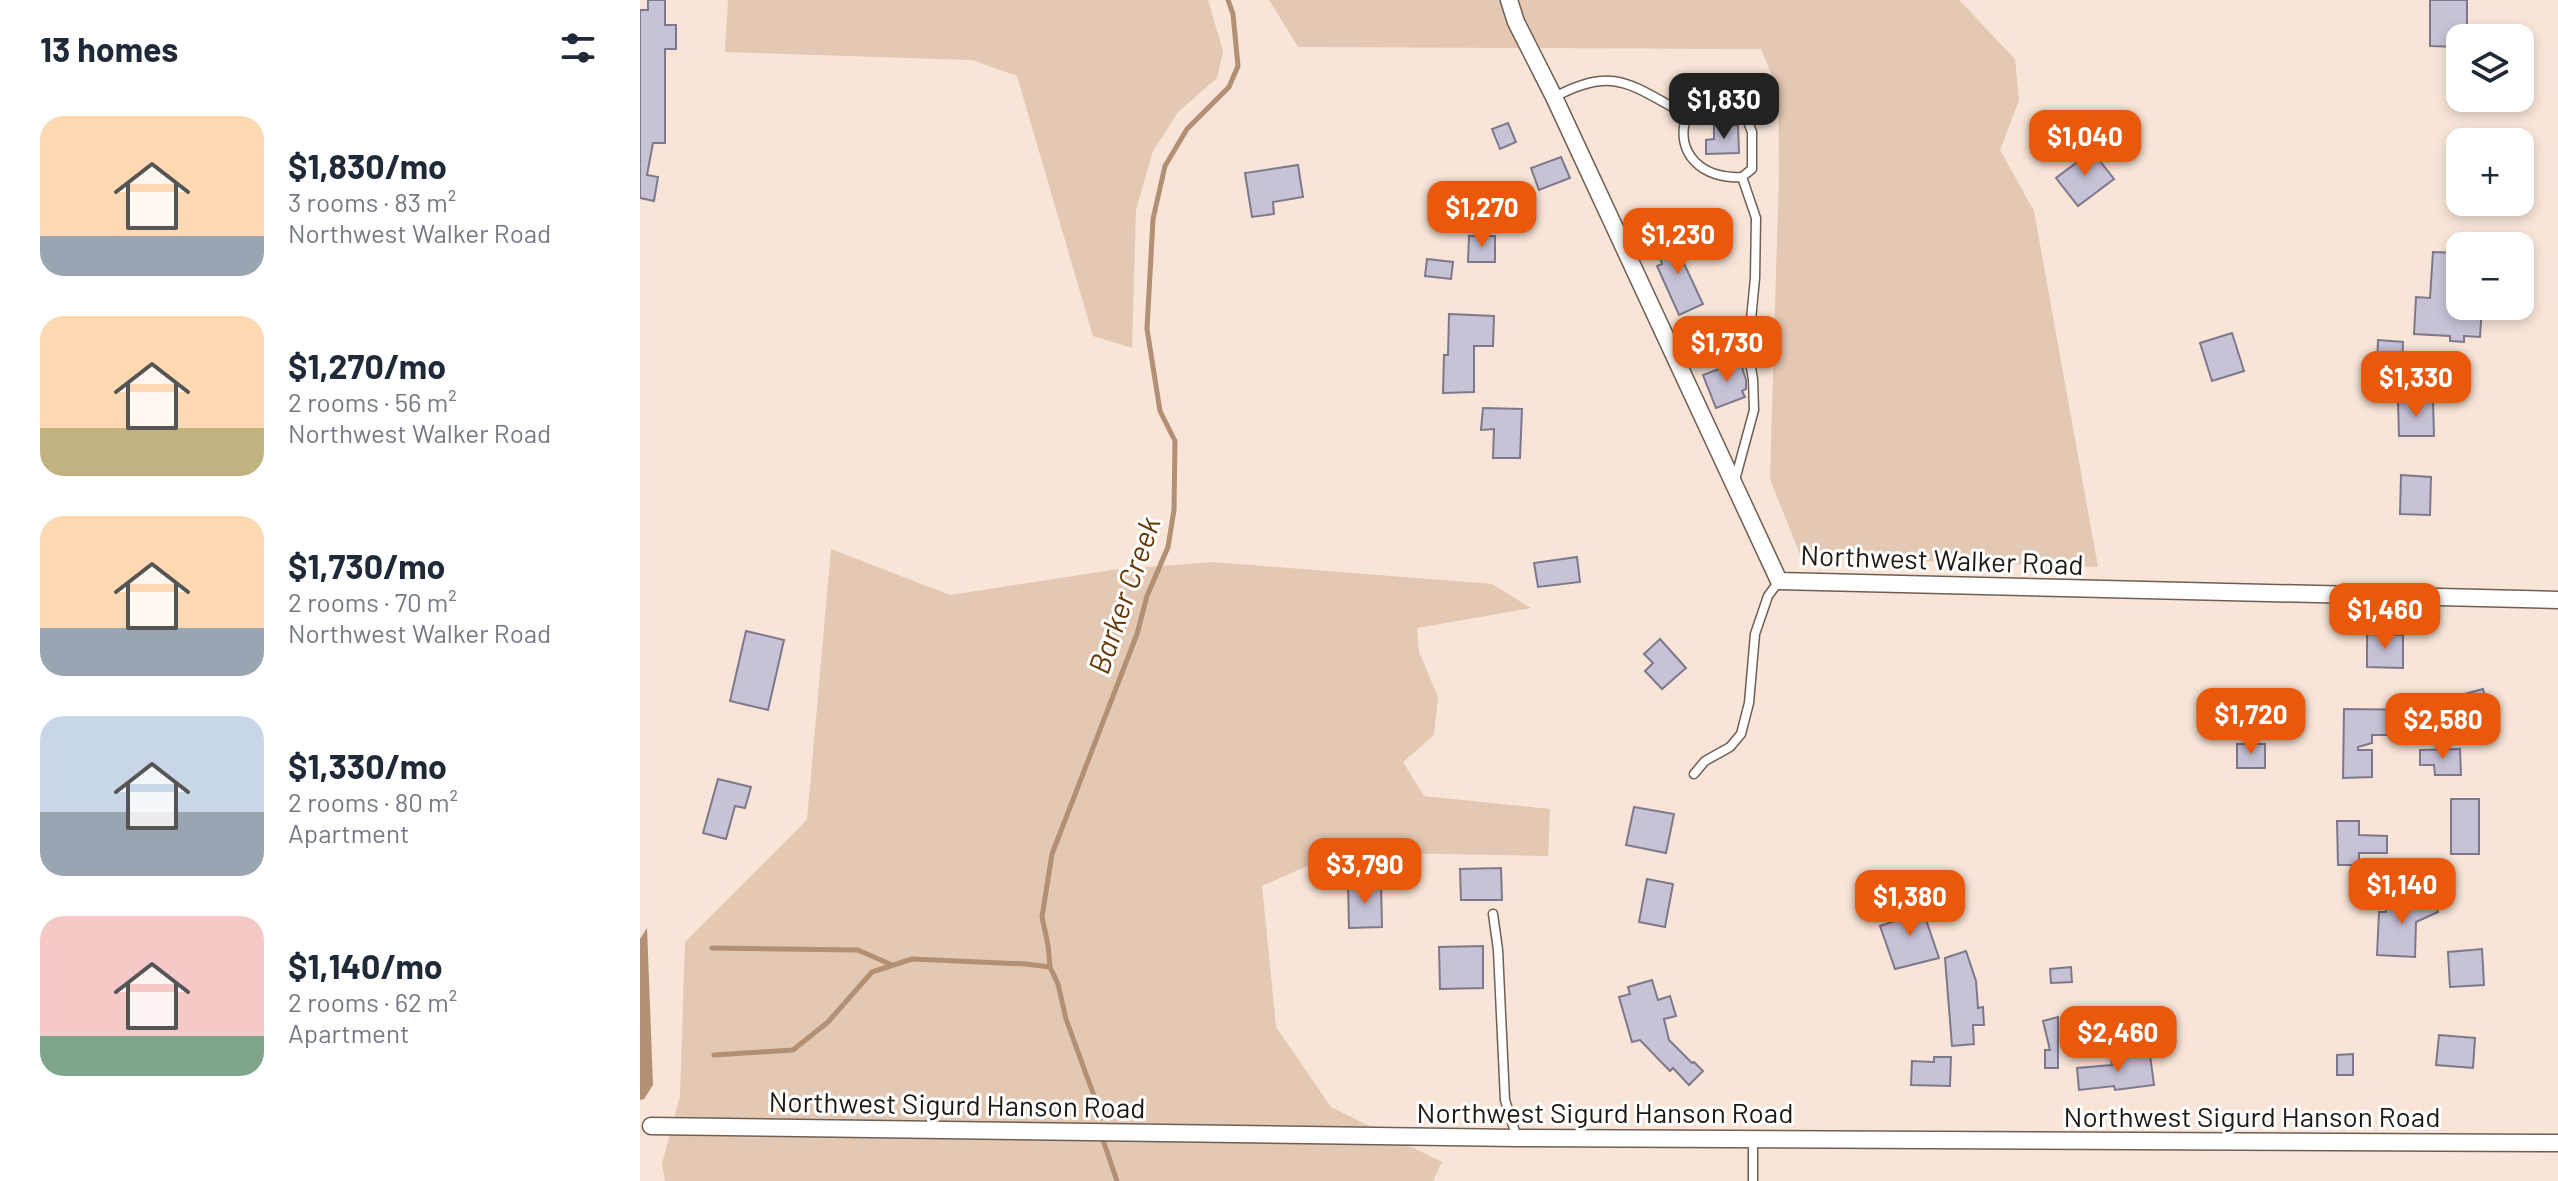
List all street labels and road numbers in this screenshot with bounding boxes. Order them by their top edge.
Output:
street label: Northwest Walker Road [1800,537,2084,581]
street label: Northwest Sigurd Hanson Road [768,1084,1146,1124]
street label: Northwest Sigurd Hanson Road [1417,1095,1793,1129]
street label: Northwest Sigurd Hanson Road [2064,1099,2440,1133]

